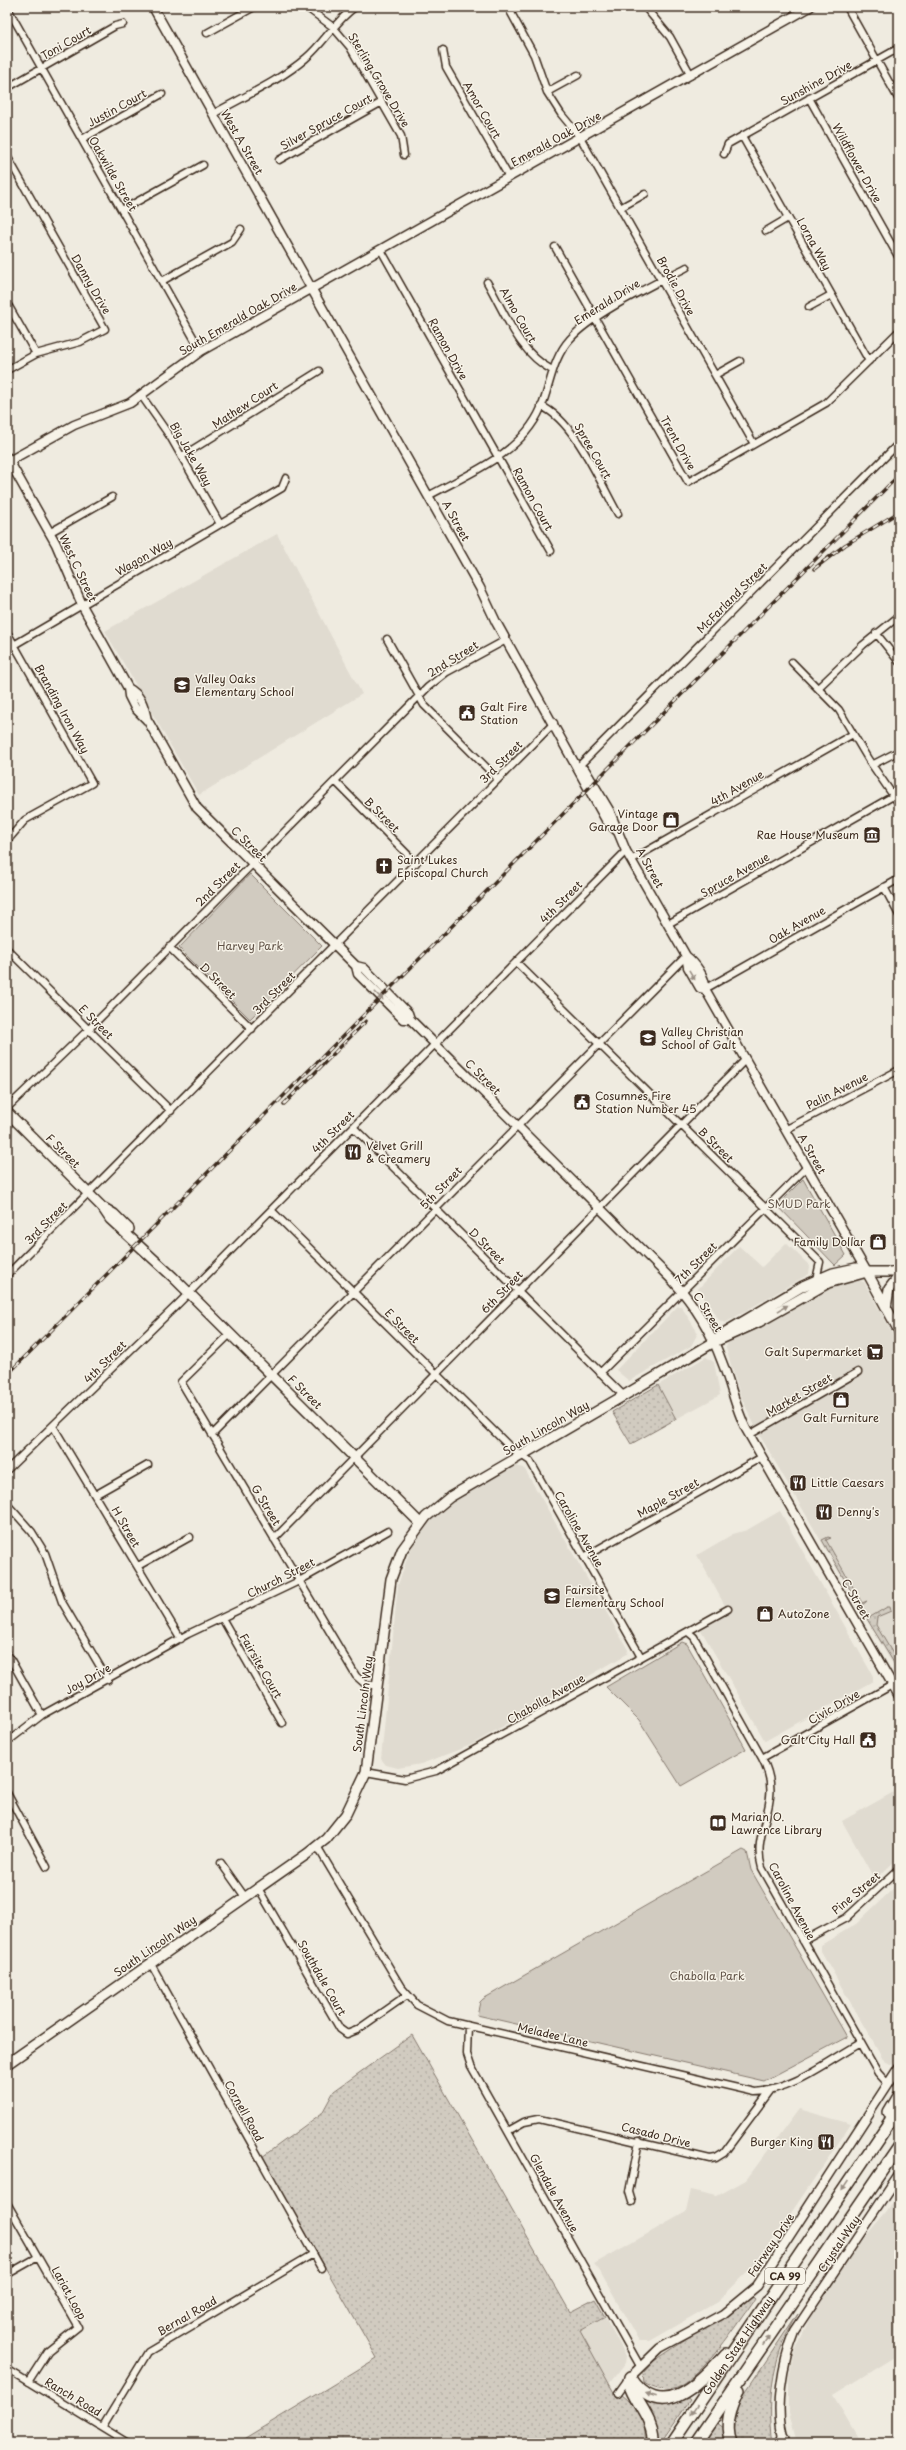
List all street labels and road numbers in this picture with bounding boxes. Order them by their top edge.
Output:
street label: Toni Court [37,21,95,64]
street label: Sterling Grove Drive [344,29,415,130]
street label: Sunshine Drive [777,56,855,109]
street label: Amor Court [459,78,506,142]
street label: Justin Court [84,84,150,131]
street label: Silver Spruce Court [277,89,375,154]
street label: West A Street [217,106,268,178]
street label: Emerald Oak Drive [508,107,604,170]
street label: Wildflower Drive [829,120,886,206]
street label: Oakwilde Street [85,133,142,215]
street label: Lorna Way [793,214,836,273]
street label: Danny Drive [67,250,116,317]
street label: Brodie Drive [653,253,700,319]
street label: Emerald Drive [571,274,643,329]
street label: South Emerald Oak Drive [176,278,300,359]
street label: Almo Court [496,284,541,346]
street label: Ramon Drive [424,315,472,383]
street label: Mathew Court [208,377,281,432]
street label: Trent Drive [656,412,701,473]
street label: Big Jake Way [166,418,217,489]
street label: Spree Court [571,420,617,482]
street label: Ramon Court [509,464,558,534]
street label: A Street [438,497,475,545]
street label: West C Street [55,531,102,605]
street label: Wagon Way [112,533,176,580]
street label: McFarland Street [692,558,771,637]
street label: 2nd Street [424,636,482,681]
street label: Branding Iron Way [31,661,94,757]
street label: 3rd Street [475,736,526,787]
street label: 4th Avenue [707,765,767,810]
street label: B Street [361,793,404,837]
street label: C Street [228,822,272,866]
street label: A Street [632,844,669,892]
street label: Spruce Avenue [697,848,772,901]
street label: 2nd Street [191,857,244,910]
street label: 4th Street [535,876,586,927]
street label: Oak Avenue [765,901,828,948]
street label: D Street [196,959,241,1003]
street label: 3rd Street [248,967,299,1018]
street label: E Street [75,1000,118,1043]
street label: C Street [462,1055,506,1099]
street label: Palin Avenue [803,1068,871,1113]
street label: 4th Street [307,1106,358,1157]
street label: B Street [695,1123,738,1167]
street label: F Street [42,1130,85,1172]
street label: A Street [794,1130,831,1178]
street label: 5th Street [416,1162,466,1213]
street label: 3rd Street [20,1197,71,1248]
street label: D Street [465,1224,510,1268]
street label: 7th Street [671,1237,721,1288]
street label: 6th Street [477,1266,527,1317]
street label: C Street [689,1288,728,1336]
street label: E Street [381,1304,424,1347]
street label: 4th Street [79,1336,130,1387]
street label: Market Street [762,1368,836,1420]
street label: F Street [284,1371,327,1413]
street label: South Lincoln Way [499,1396,592,1459]
street label: Maple Street [634,1473,702,1522]
street label: G Street [247,1481,286,1529]
street label: Caroline Avenue [551,1487,608,1570]
street label: H Street [108,1503,145,1551]
street label: Church Street [244,1553,318,1602]
street label: C Street [838,1575,875,1623]
street label: Fairsite Court [236,1630,287,1702]
street label: South Lincoln Way [348,1655,377,1753]
street label: Joy Drive [62,1659,114,1698]
street label: Chabolla Avenue [504,1669,588,1728]
street label: Civic Drive [805,1685,863,1728]
street label: Caroline Avenue [765,1859,820,1943]
street label: Pine Street [828,1867,884,1918]
street label: South Lincoln Way [110,1911,199,1980]
street label: Southdale Court [294,1937,351,2019]
street label: Meladee Lane [516,2018,590,2051]
street label: Cornell Road [221,2077,268,2145]
street label: Casado Drive [619,2118,693,2151]
street label: Glendale Avenue [526,2150,583,2235]
street label: Fairway Drive [743,2209,798,2280]
street label: Crystal Way [813,2212,864,2276]
street label: Lariat Loop [48,2263,91,2323]
road number: CA 99 [765,2268,805,2284]
street label: Bernal Road [154,2292,220,2340]
street label: Golden State Highway [698,2292,778,2398]
street label: Ranch Road [42,2373,105,2420]

